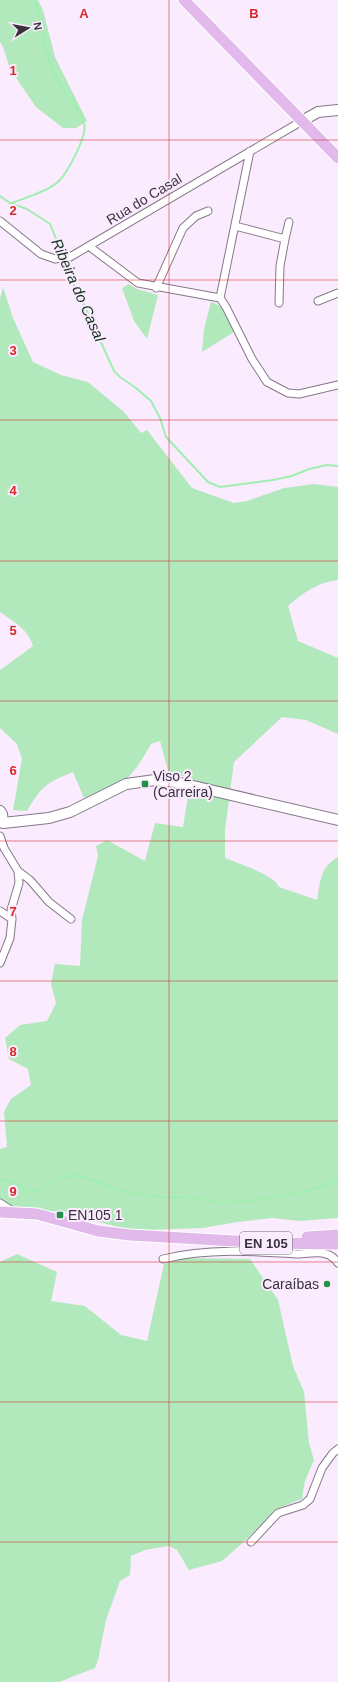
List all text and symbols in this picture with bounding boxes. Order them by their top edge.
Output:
text: A [79,6,89,21]
text: B [249,6,259,21]
north arrow [8,8,48,48]
text: N [31,21,44,31]
text: 1 [9,63,17,78]
street label: Rua do Casal [104,170,184,228]
text: 2 [9,203,17,218]
water label: Ribeira do Casal [48,236,109,345]
text: 3 [9,343,17,358]
text: 4 [9,483,17,498]
text: 5 [9,623,17,638]
text: 6 [9,763,17,778]
place label: Viso 2 (Carreira) [153,768,213,800]
marker: Viso 2 (Carreira) [140,779,150,789]
text: 7 [9,904,17,919]
text: 8 [9,1044,17,1059]
text: 9 [9,1184,17,1199]
place label: EN105 1 [68,1207,123,1223]
marker: EN105 1 [55,1210,65,1220]
road number: EN 105 [240,1232,292,1254]
place label: Caraíbas [262,1276,319,1292]
marker: Caraíbas [322,1279,332,1289]

